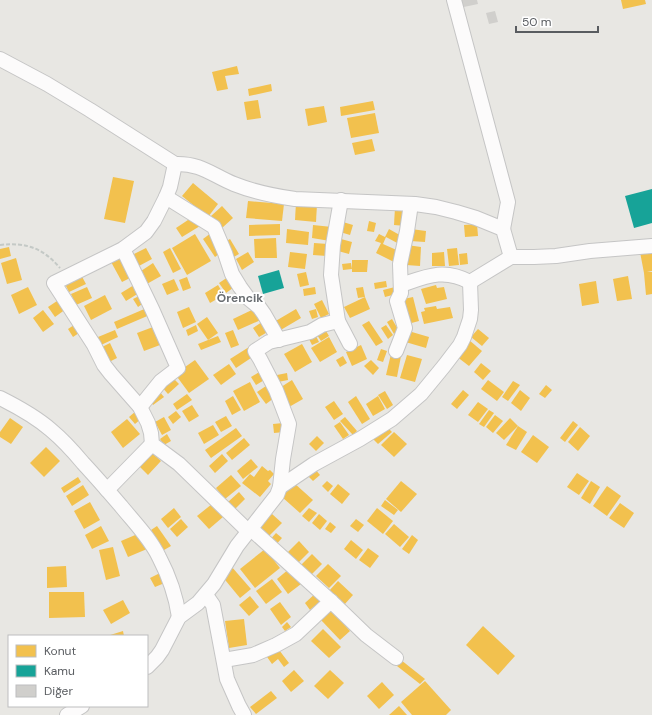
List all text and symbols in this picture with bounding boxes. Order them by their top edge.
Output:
scale bar [516,8,598,34]
text: 50 m [522,14,551,30]
district label: Örencik [217,290,263,306]
legend [8,635,148,707]
text: Konut [44,643,76,659]
text: Kamu [44,663,75,679]
text: Diğer [44,683,73,699]

